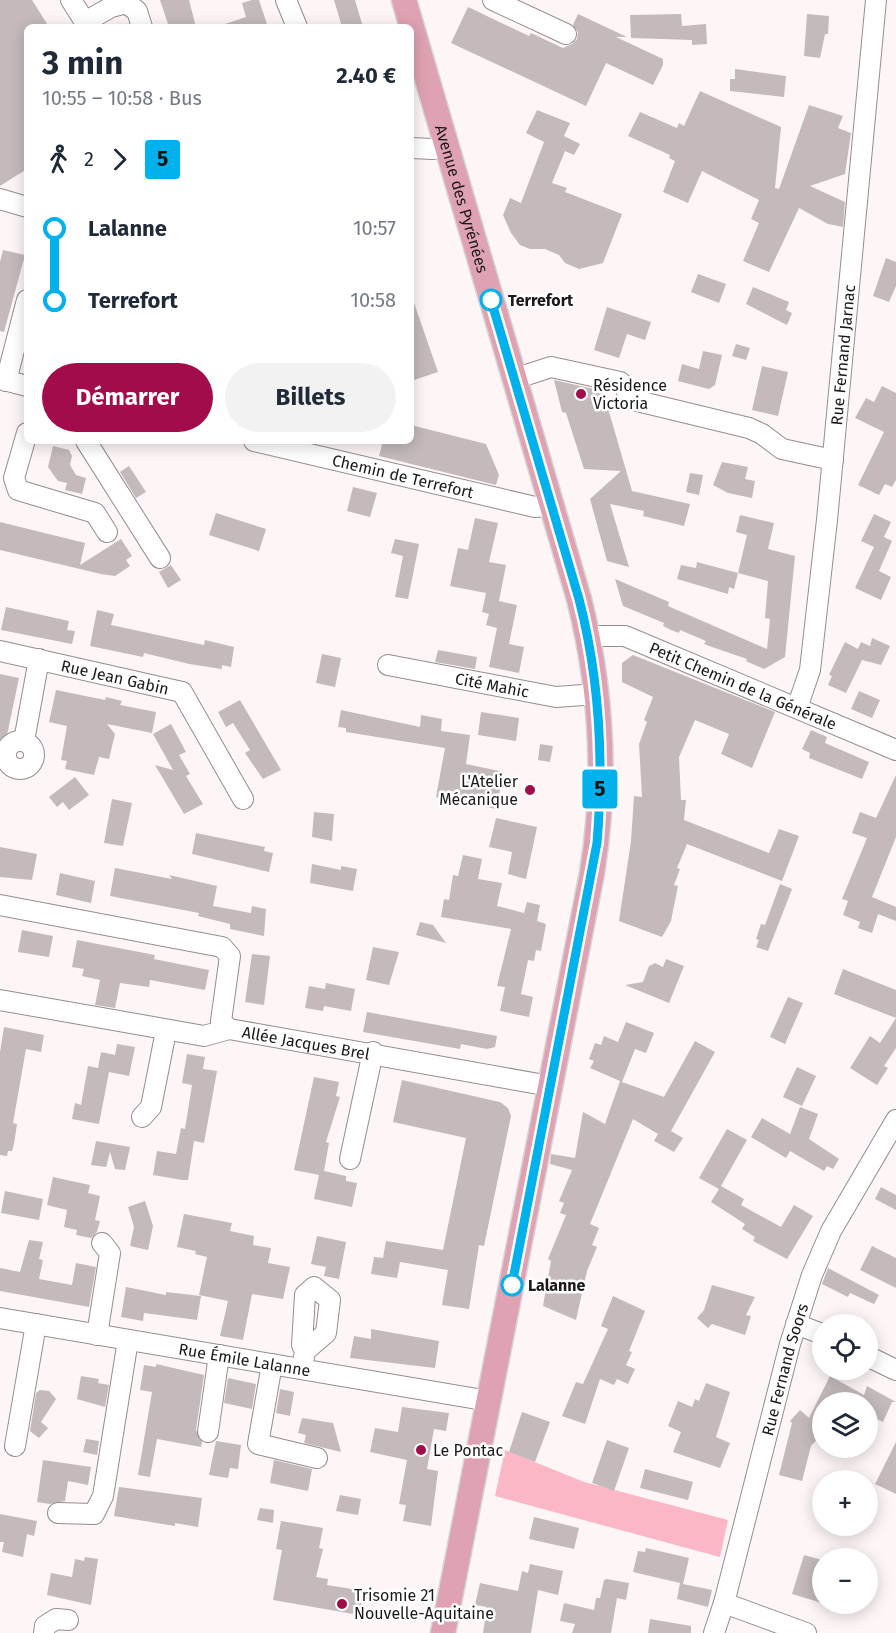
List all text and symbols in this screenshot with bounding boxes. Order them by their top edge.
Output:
text: 3 min [42,43,123,83]
text: 2.40 € [336,62,396,89]
text: 10:55 – 10:58 · Bus [42,86,202,110]
street label: Avenue des Pyrénées [431,122,493,275]
icon: walk [42,143,75,176]
icon: forward [103,143,136,176]
text: 5 [157,146,168,172]
text: 2 [84,147,94,171]
text: Lalanne [88,215,167,242]
text: 10:57 [353,216,396,240]
street label: Rue Fernand Jarnac [826,283,859,426]
text: Terrefort [88,287,178,314]
text: 10:58 [350,288,396,312]
marker: Terrefort [480,289,502,311]
place label: Terrefort [508,291,574,310]
button: Démarrer [42,363,213,432]
button: Billets [225,363,396,432]
place label: Résidence Victoria [593,376,667,413]
marker: Résidence Victoria [574,387,588,401]
street label: Chemin de Terrefort [330,450,476,502]
street label: Petit Chemin de la Générale [647,638,839,733]
street label: Rue Jean Gabin [59,656,171,698]
street label: Cité Mahic [454,669,531,701]
line badge: 5 [580,770,620,808]
place label: L'Atelier Mécanique [439,772,519,809]
text: 5 [594,776,606,802]
marker: L'Atelier Mécanique [523,783,537,797]
street label: Allée Jacques Brel [241,1022,372,1063]
marker: Lalanne [501,1274,523,1296]
place label: Lalanne [528,1276,586,1295]
street label: Rue Fernand Soors [758,1301,812,1438]
map controls [812,1314,878,1614]
button: locate [812,1314,878,1380]
street label: Rue Émile Lalanne [177,1339,312,1380]
button: layers [812,1392,878,1458]
place label: Le Pontac [433,1441,503,1460]
marker: Le Pontac [414,1443,428,1457]
button: + [812,1470,878,1536]
button: − [812,1548,878,1614]
place label: Trisomie 21 Nouvelle-Aquitaine [354,1586,494,1623]
marker: Trisomie 21 Nouvelle-Aquitaine [335,1597,349,1611]

